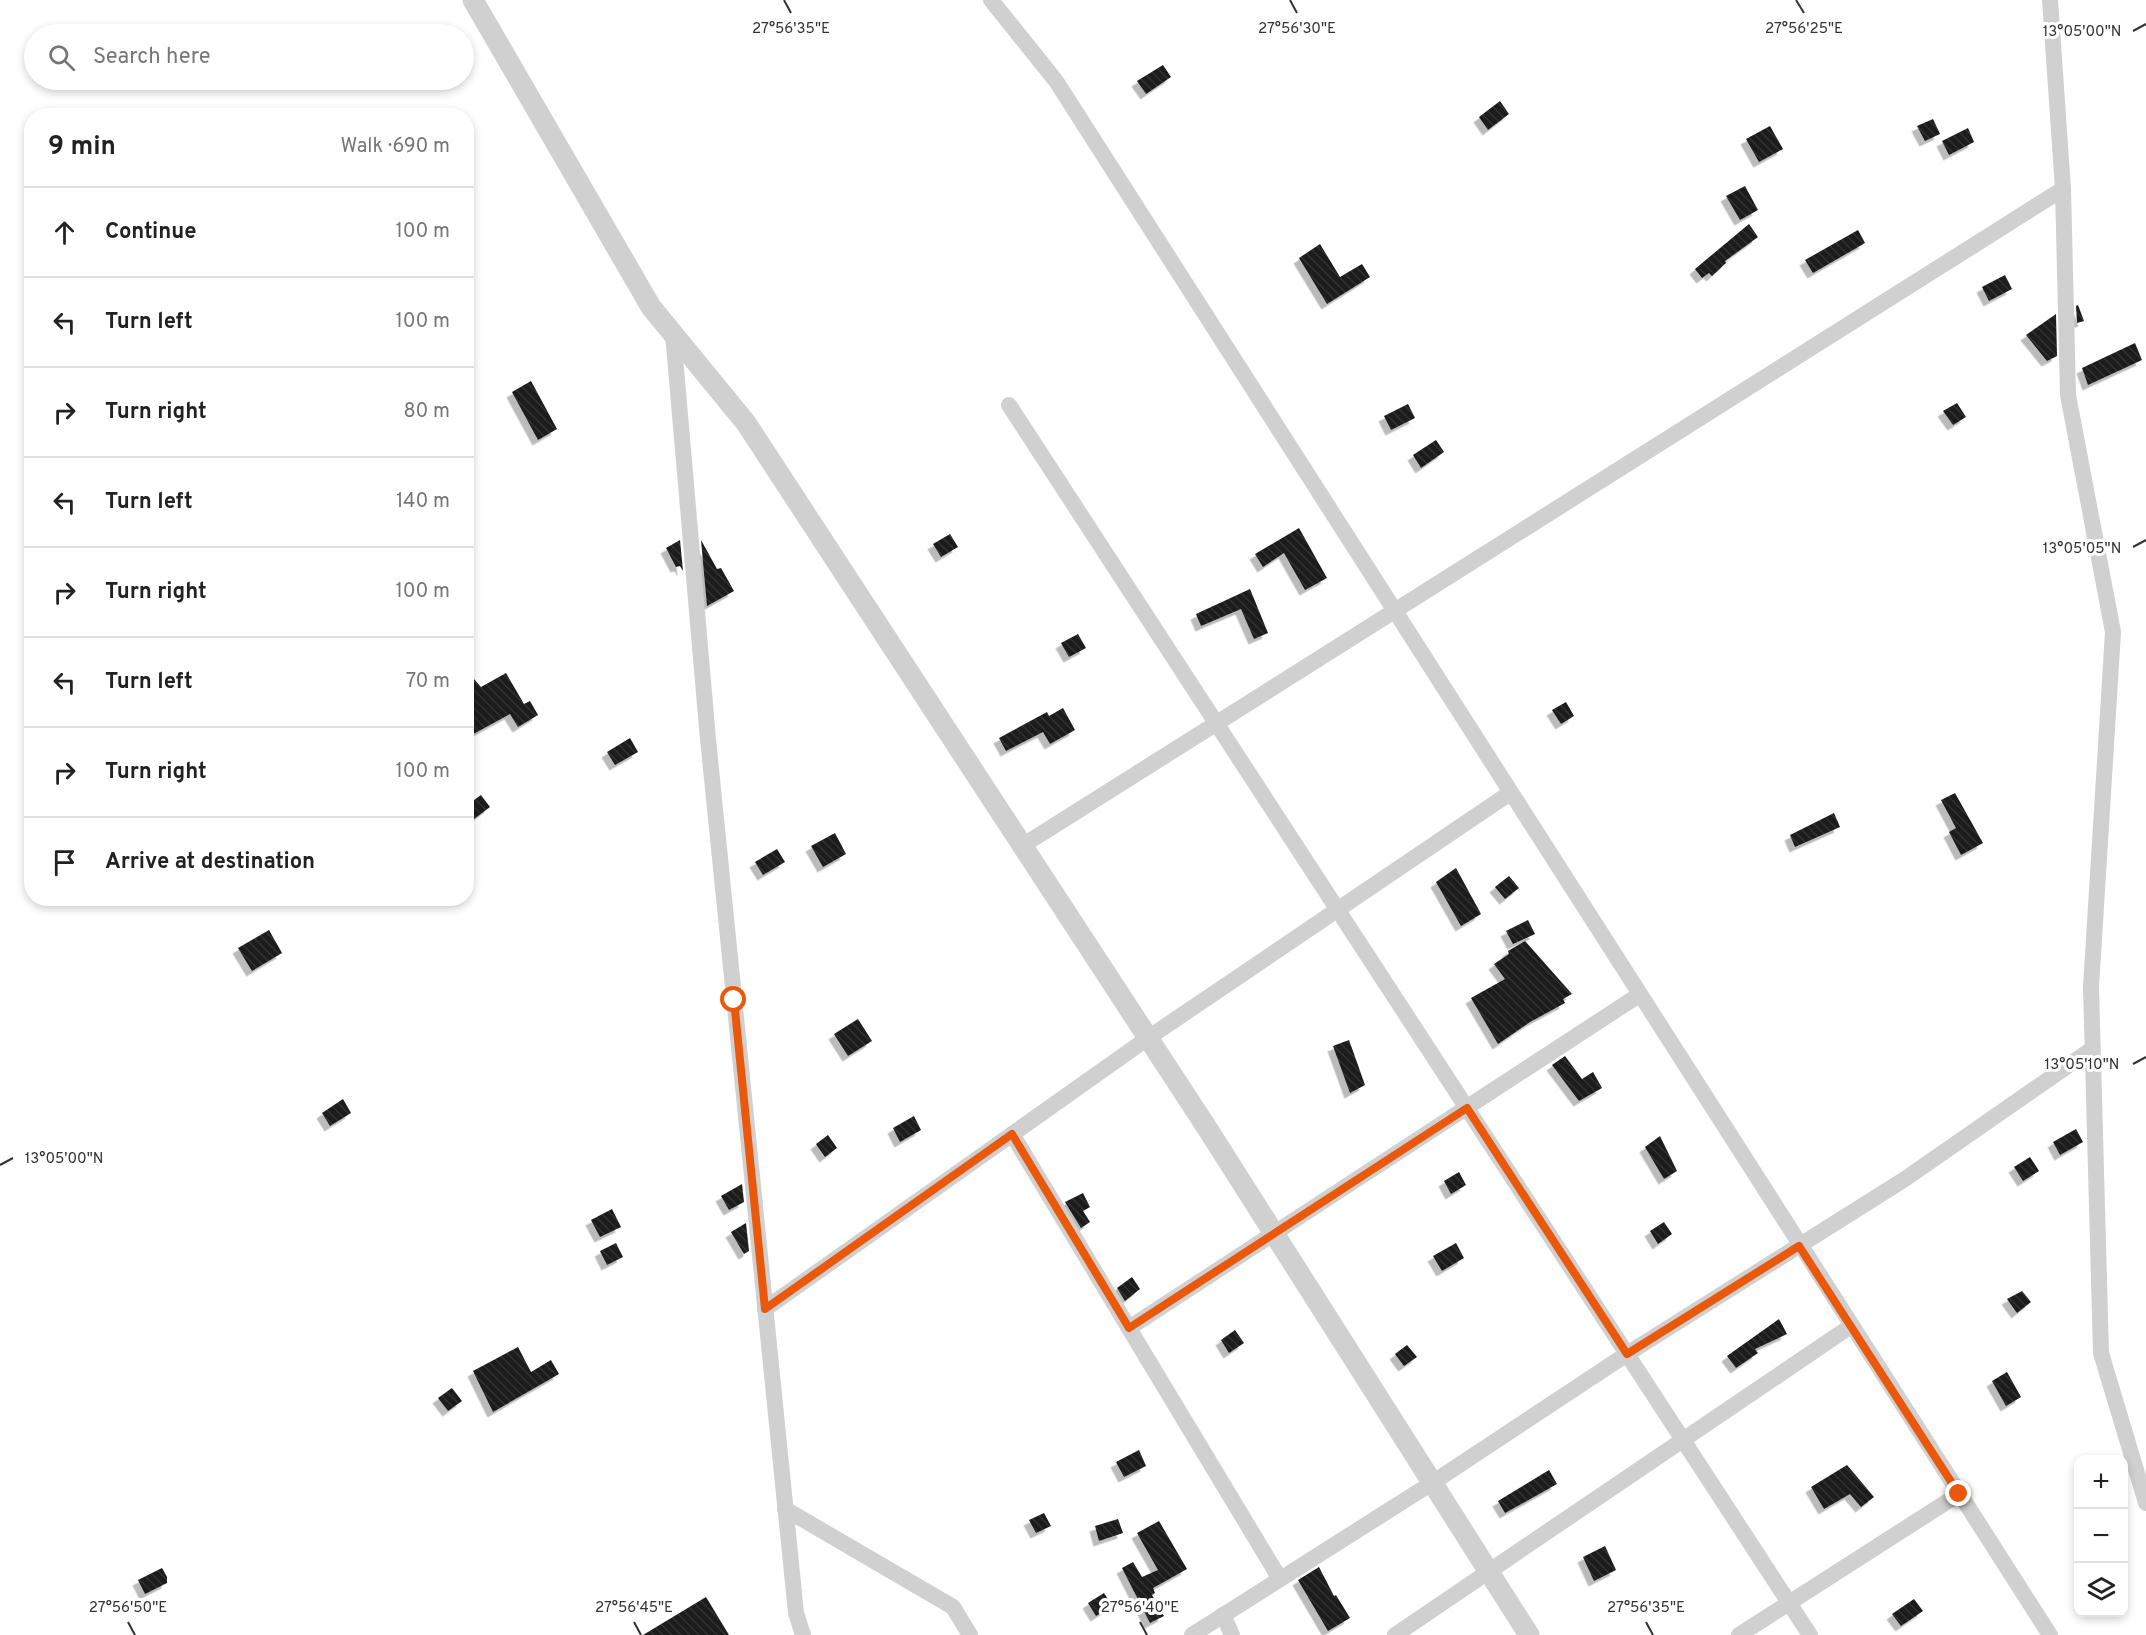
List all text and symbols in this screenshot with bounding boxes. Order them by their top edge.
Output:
text: 27°56'35"E [752,20,830,39]
text: 27°56'30"E [1258,20,1336,39]
text: 27°56'25"E [1765,20,1843,39]
text: 13°05'00"N [2043,23,2121,42]
search box [24,24,474,90]
icon: search [45,41,78,74]
text: Search here [93,44,211,71]
text: 9 min [48,131,116,164]
text: Walk · 690 m [340,134,450,160]
icon: ahead [48,216,81,249]
text: Continue [105,219,196,246]
text: 100 m [395,219,450,245]
icon: left [48,306,81,339]
text: Turn left [105,309,193,336]
text: 100 m [395,309,450,335]
icon: right [48,396,81,429]
text: Turn right [105,399,207,426]
text: 80 m [404,399,450,425]
icon: left [48,486,81,519]
text: Turn left [105,489,193,516]
text: 140 m [396,489,450,515]
text: 13°05'05"N [2043,540,2121,559]
icon: right [48,576,81,609]
text: Turn right [105,579,207,606]
text: 100 m [395,579,450,605]
icon: left [48,666,81,699]
text: Turn left [105,669,193,696]
text: 70 m [406,669,450,695]
icon: right [48,756,81,789]
text: Turn right [105,759,207,786]
text: 100 m [395,759,450,785]
icon: arrive [48,846,81,879]
text: Arrive at destination [105,849,315,876]
route start [720,986,746,1012]
text: 13°05'10"N [2045,1056,2119,1075]
text: 13°05'00"N [25,1150,103,1169]
map controls [2074,1455,2128,1617]
button: + [2074,1455,2128,1509]
route end [1945,1480,1971,1506]
button: − [2074,1509,2128,1563]
button: layers [2074,1563,2128,1617]
text: 27°56'50"E [89,1599,167,1618]
text: 27°56'45"E [595,1599,673,1618]
text: 27°56'40"E [1101,1599,1179,1618]
text: 27°56'35"E [1607,1599,1685,1618]

